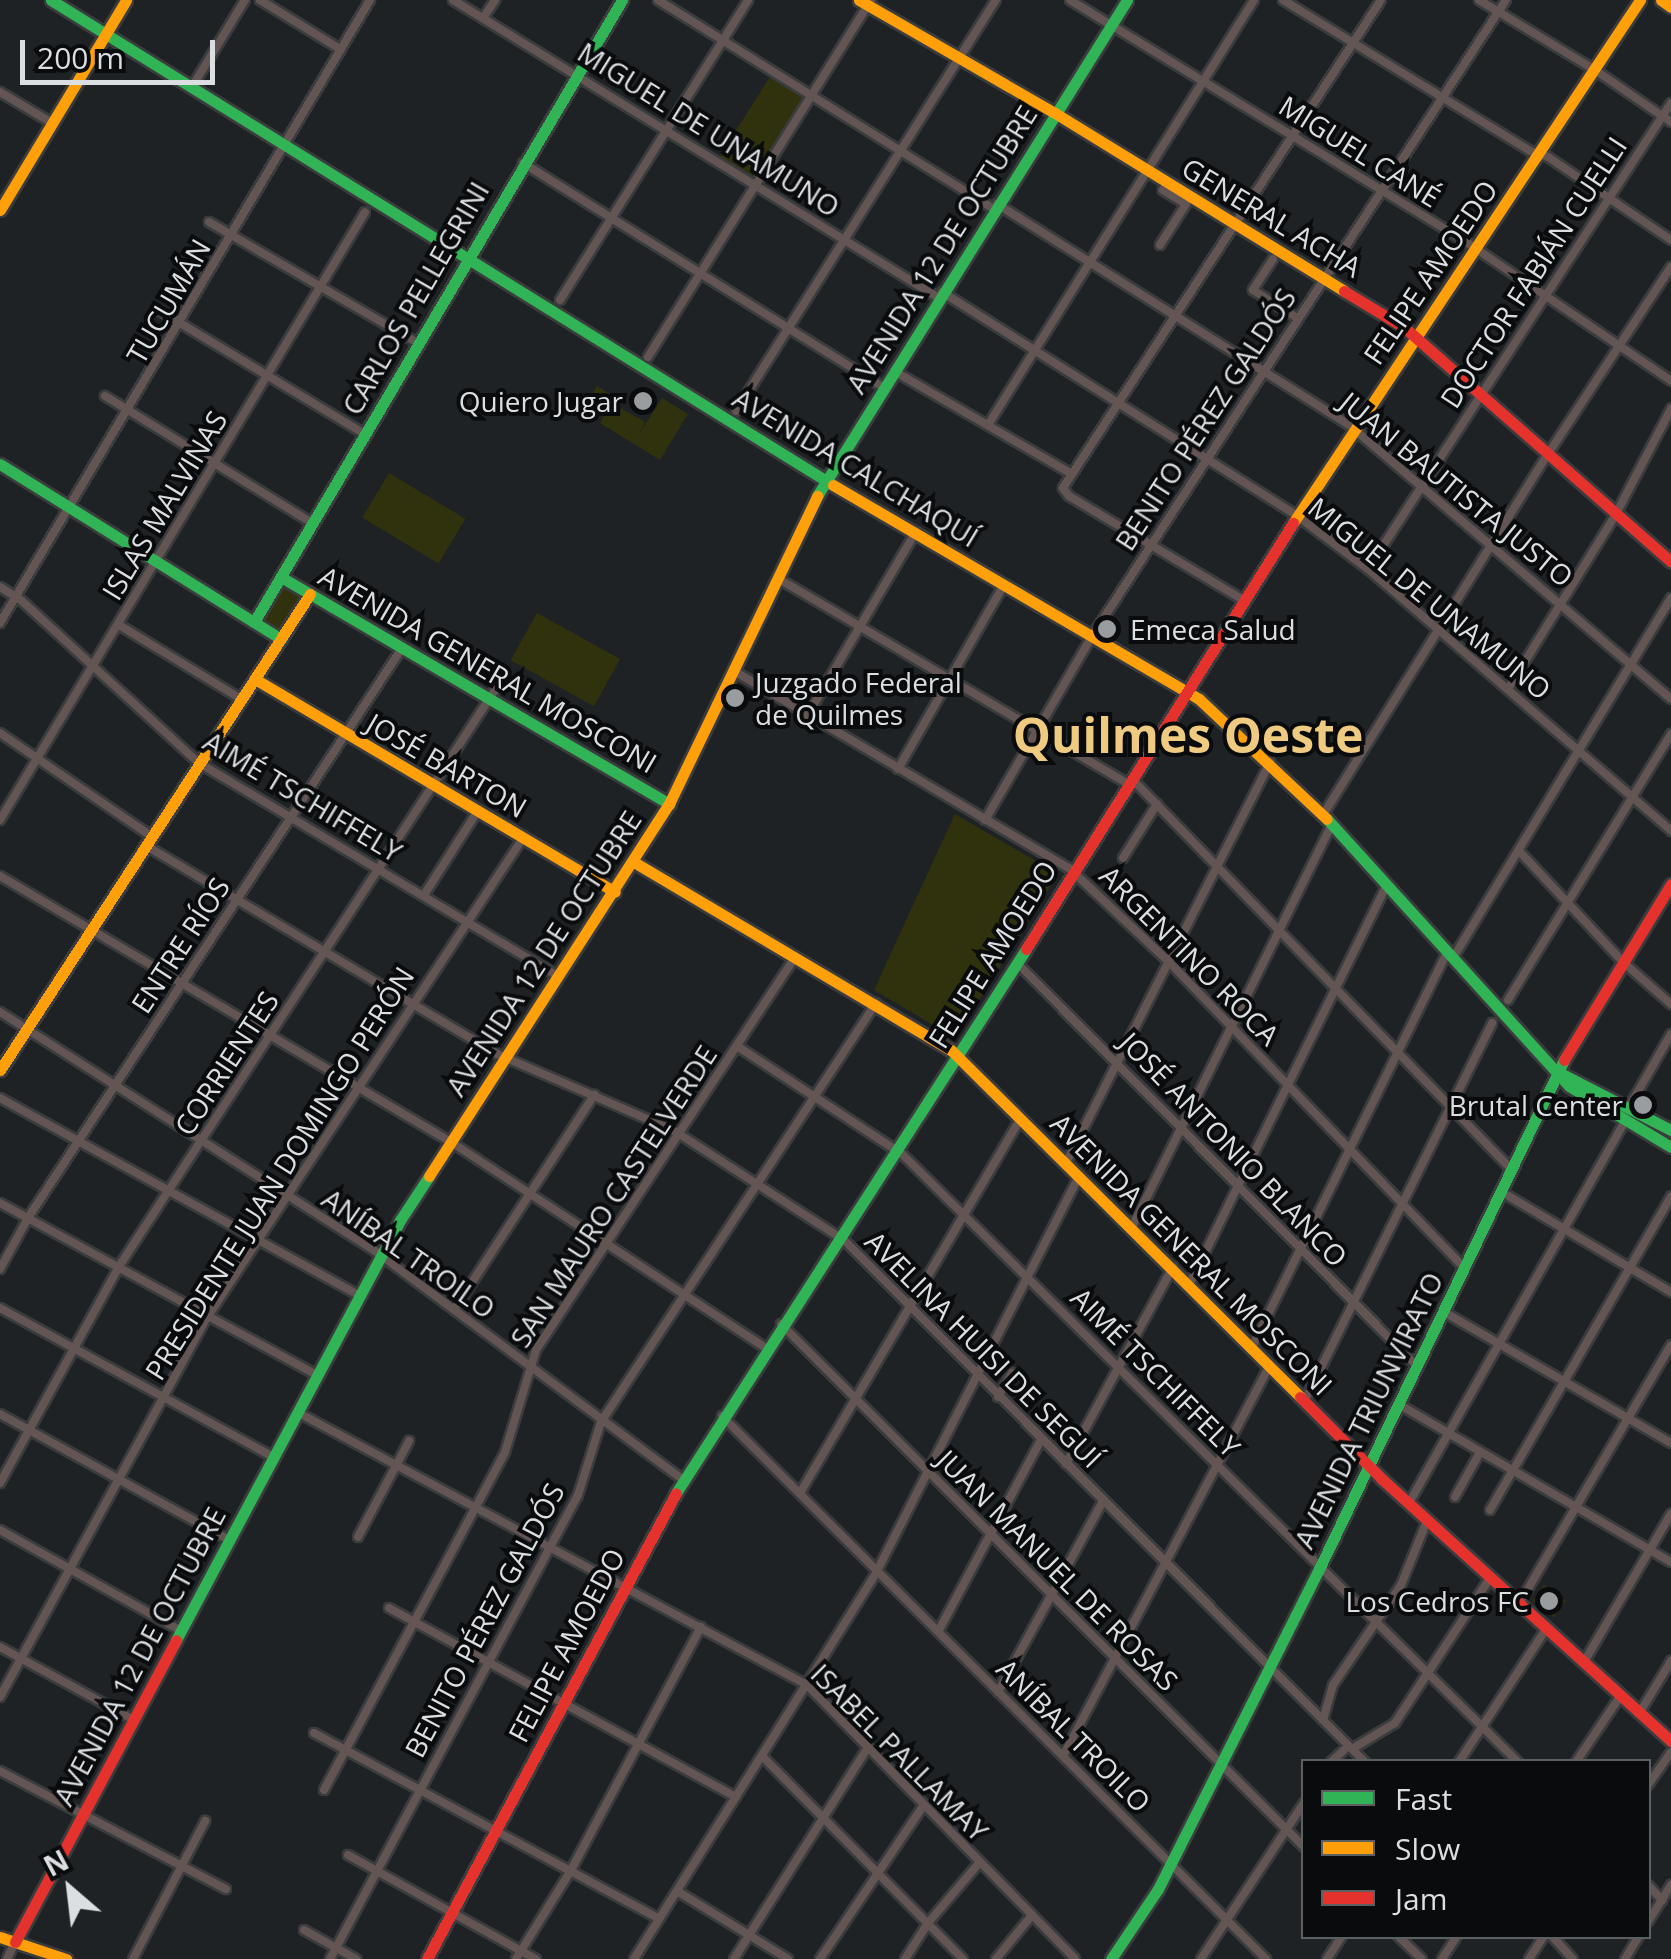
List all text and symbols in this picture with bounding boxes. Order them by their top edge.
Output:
scale bar [25,20,220,82]
street label: MIGUEL DE UNAMUNO [572,35,846,223]
text: 200 m [37,37,124,78]
street label: MIGUEL CANÉ [1273,88,1447,214]
street label: AVENIDA 12 DE OCTUBRE [839,99,1043,399]
street label: DOCTOR FABIÁN CUELLI [1433,130,1633,414]
street label: GENERAL ACHA [1176,150,1368,284]
street label: FELIPE AMOEDO [1356,174,1504,370]
street label: CARLOS PELLEGRINI [335,176,495,420]
street label: TUCUMÁN [119,233,217,369]
street label: BENITO PÉREZ GALDÓS [1108,282,1302,556]
street label: AVENIDA CALCHAQUÍ [727,380,985,554]
place label: Quiero Jugar [459,384,623,418]
street label: JUAN BAUTISTA JUSTO [1334,385,1580,593]
marker: Quiero Jugar [632,390,654,412]
street label: ISLAS MALVINAS [94,405,234,605]
street label: MIGUEL DE UNAMUNO [1302,490,1558,706]
street label: AVENIDA GENERAL MOSCONI [313,558,663,780]
place label: Emeca Salud [1130,612,1296,646]
marker: Emeca Salud [1094,616,1120,642]
place label: Juzgado Federal de Quilmes [755,665,962,731]
marker: Juzgado Federal de Quilmes [724,687,746,709]
street label: JOSÉ BARTON [361,706,533,824]
district label: Quilmes Oeste [1013,706,1363,764]
street label: AIMÉ TSCHIFFELY [198,724,408,868]
street label: AVENIDA 12 DE OCTUBRE [438,804,648,1102]
street label: FELIPE AMOEDO [921,854,1063,1054]
street label: ARGENTINO ROCA [1093,858,1287,1052]
street label: ENTRE RÍOS [124,871,236,1019]
street label: PRESIDENTE JUAN DOMINGO PERÓN [138,960,420,1386]
street label: CORRIENTES [167,985,285,1141]
street label: JOSÉ ANTONIO BLANCO [1113,1025,1355,1273]
street label: SAN MAURO CASTELVERDE [503,1039,723,1353]
place label: Brutal Center [1449,1088,1623,1122]
marker: Brutal Center [1632,1094,1654,1116]
street label: AVENIDA GENERAL MOSCONI [1044,1106,1340,1402]
street label: ANÍBAL TROILO [316,1181,502,1325]
street label: AVELINA HUISI DE SEGUÍ [859,1224,1109,1474]
street label: AVENIDA TRIUNVIRATO [1287,1267,1449,1553]
street label: AIMÉ TSCHIFFELY [1065,1281,1247,1463]
street label: JUAN MANUEL DE ROSAS [931,1443,1185,1697]
street label: BENITO PÉREZ GALDÓS [397,1477,571,1763]
street label: AVENIDA 12 DE OCTUBRE [46,1501,232,1811]
street label: FELIPE AMOEDO [501,1542,631,1748]
place label: Los Cedros FC [1345,1584,1529,1618]
marker: Los Cedros FC [1538,1590,1560,1612]
street label: ANÍBAL TROILO [990,1651,1158,1819]
street label: ISABEL PALLAMAY [805,1657,995,1847]
legend [1301,1759,1651,1939]
text: Fast [1395,1778,1452,1819]
text: Slow [1395,1828,1460,1869]
north arrow [20,1839,120,1939]
text: N [37,1840,75,1885]
text: Jam [1395,1878,1448,1919]

